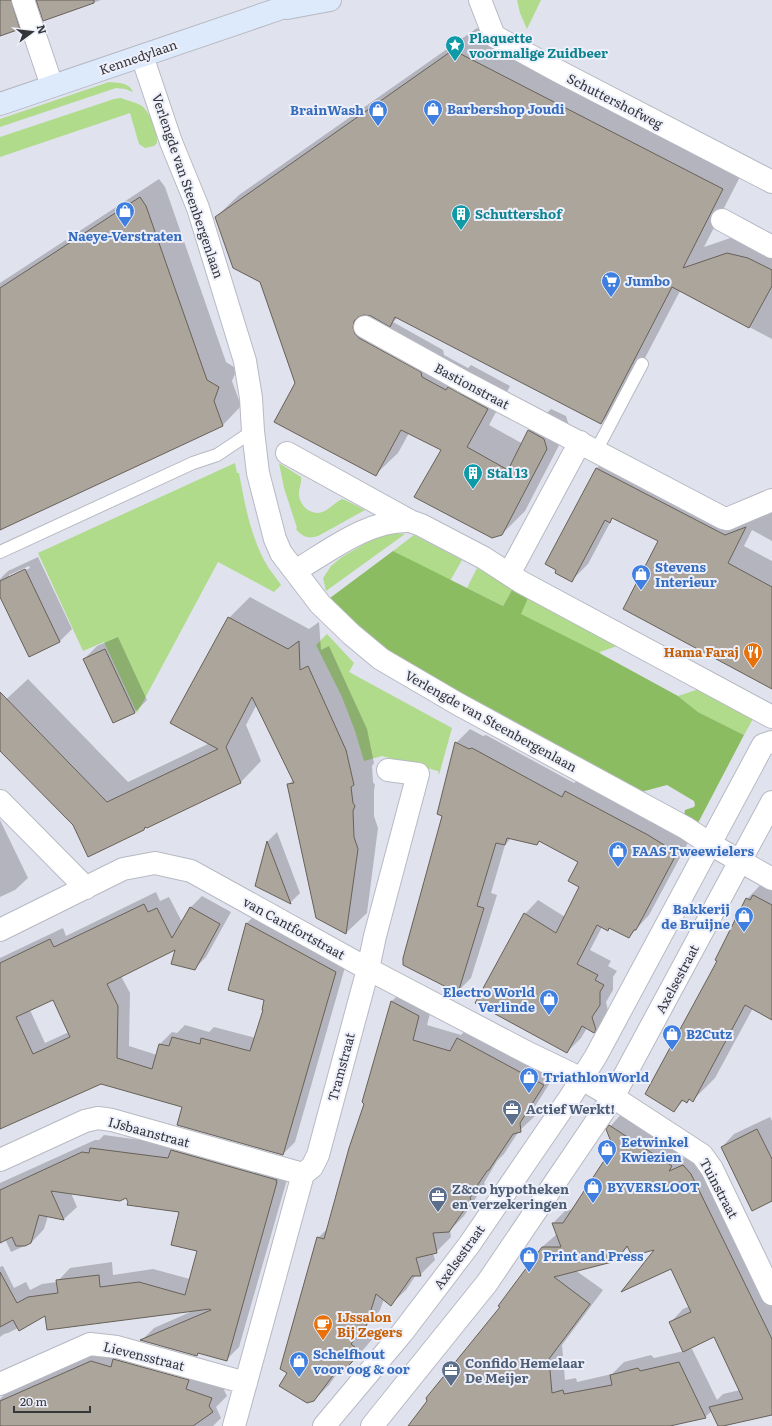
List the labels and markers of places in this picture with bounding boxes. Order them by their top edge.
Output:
place label: Plaquette voormalige Zuidbeer [469,28,608,62]
place icon: Plaquette voormalige Zuidbeer [444,34,466,62]
shop icon: Barbershop Joudi [422,98,444,126]
shop icon: BrainWash [367,99,389,127]
place label: Barbershop Joudi [447,99,565,118]
place label: BrainWash [290,100,364,119]
shop icon: Naeye-Verstraten [114,200,136,228]
building icon: Schuttershof [450,203,472,231]
place label: Schuttershof [475,204,563,223]
place label: Naeye-Verstraten [68,226,182,245]
supermarket icon: Jumbo [600,270,622,298]
place label: Jumbo [625,271,670,290]
building icon: Stal 13 [462,462,484,490]
place label: Stal 13 [487,463,528,482]
place label: Stevens Interieur [655,557,717,591]
shop icon: Stevens Interieur [630,563,652,591]
restaurant icon: Hama Faraj [742,641,764,669]
place label: Hama Faraj [664,642,739,661]
shop icon: FAAS Tweewielers [607,840,629,868]
place label: FAAS Tweewielers [632,841,755,860]
place label: Bakkerij de Bruijne [661,899,730,933]
shop icon: Bakkerij de Bruijne [733,905,755,933]
place label: Electro World Verlinde [443,982,535,1016]
shop icon: Electro World Verlinde [538,988,560,1016]
shop icon: B2Cutz [661,1023,683,1051]
place label: B2Cutz [686,1024,732,1043]
shop icon: TriathlonWorld [518,1066,540,1094]
place label: TriathlonWorld [543,1067,650,1086]
office icon: Actief Werkt! [501,1098,523,1126]
place label: Actief Werkt! [526,1099,615,1118]
place label: Eetwinkel Kwiezien [621,1132,689,1166]
shop icon: Eetwinkel Kwiezien [596,1138,618,1166]
shop icon: BYVERSLOOT [582,1176,604,1204]
place label: BYVERSLOOT [607,1177,700,1196]
place label: Z&co hypotheken en verzekeringen [452,1179,569,1213]
office icon: Z&co hypotheken en verzekeringen [427,1185,449,1213]
shop icon: Print and Press [518,1245,540,1273]
place label: Print and Press [543,1246,644,1265]
place label: IJssalon Bij Zegers [337,1307,403,1341]
cafe icon: IJssalon Bij Zegers [312,1313,334,1341]
place label: Schelfhout voor oog & oor [313,1344,410,1378]
shop icon: Schelfhout voor oog & oor [288,1350,310,1378]
place label: Confido Hemelaar De Meijer [465,1353,585,1387]
office icon: Confido Hemelaar De Meijer [440,1359,462,1387]

